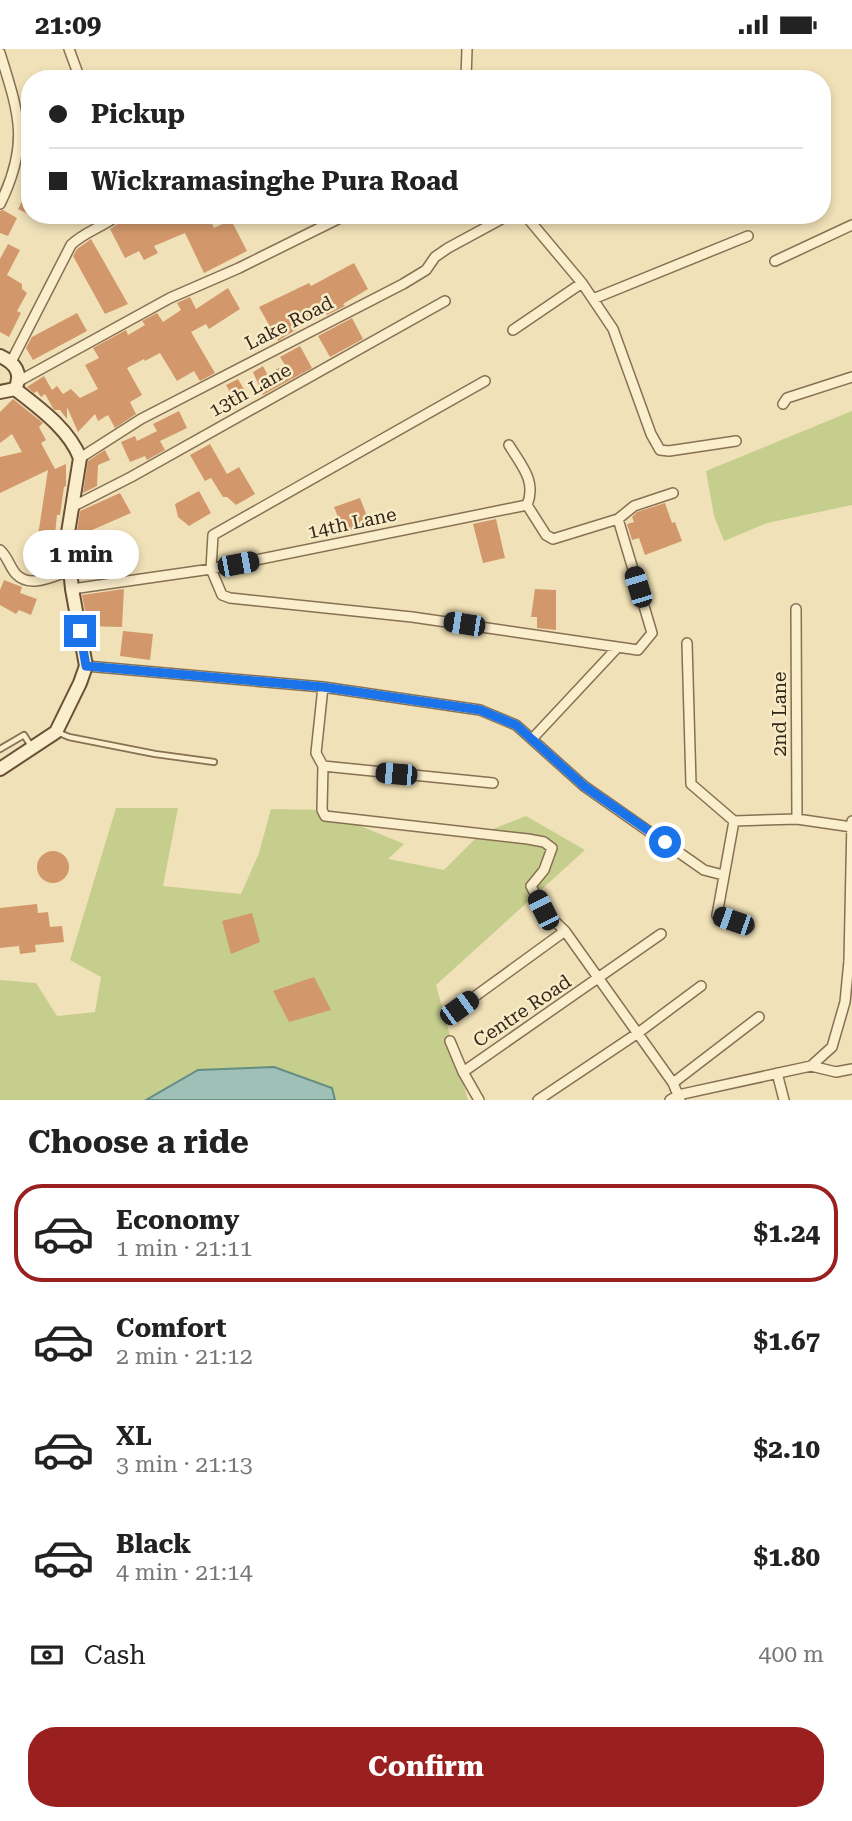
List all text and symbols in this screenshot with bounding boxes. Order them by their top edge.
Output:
text: 21:09 [35,10,101,40]
text: Pickup [91,99,185,129]
text: Wickramasinghe Pura Road [91,166,458,196]
street label: Lake Road [241,291,337,355]
street label: 13th Lane [205,358,295,422]
street label: 14th Lane [305,502,399,544]
callout: 1 min [22,529,138,579]
text: 1 min [49,541,113,568]
car [216,550,261,578]
car [622,564,655,610]
car [442,610,487,638]
route end [64,615,96,647]
street label: 2nd Lane [768,672,791,756]
car [375,762,418,786]
route start [649,826,681,858]
car [525,887,562,933]
car [710,904,757,938]
street label: Centre Road [469,970,575,1052]
car [436,987,483,1029]
text: Choose a ride [28,1123,249,1161]
icon: car [32,1202,95,1265]
text: Economy [116,1205,239,1235]
text: $1.24 [754,1218,820,1248]
text: 1 min · 21:11 [116,1235,253,1262]
icon: car [32,1310,95,1373]
text: Comfort [116,1313,226,1343]
text: $1.67 [754,1326,820,1356]
text: 2 min · 21:12 [116,1343,253,1370]
icon: car [32,1418,95,1481]
text: XL [116,1421,152,1451]
text: $2.10 [754,1434,820,1464]
text: 3 min · 21:13 [116,1451,253,1478]
icon: car [32,1526,95,1589]
text: Black [116,1529,191,1559]
text: $1.80 [754,1542,820,1572]
text: 4 min · 21:14 [116,1559,253,1586]
icon: cash [28,1636,66,1674]
text: Cash [84,1640,146,1670]
text: 400 m [759,1641,824,1668]
button: Confirm [28,1727,824,1807]

